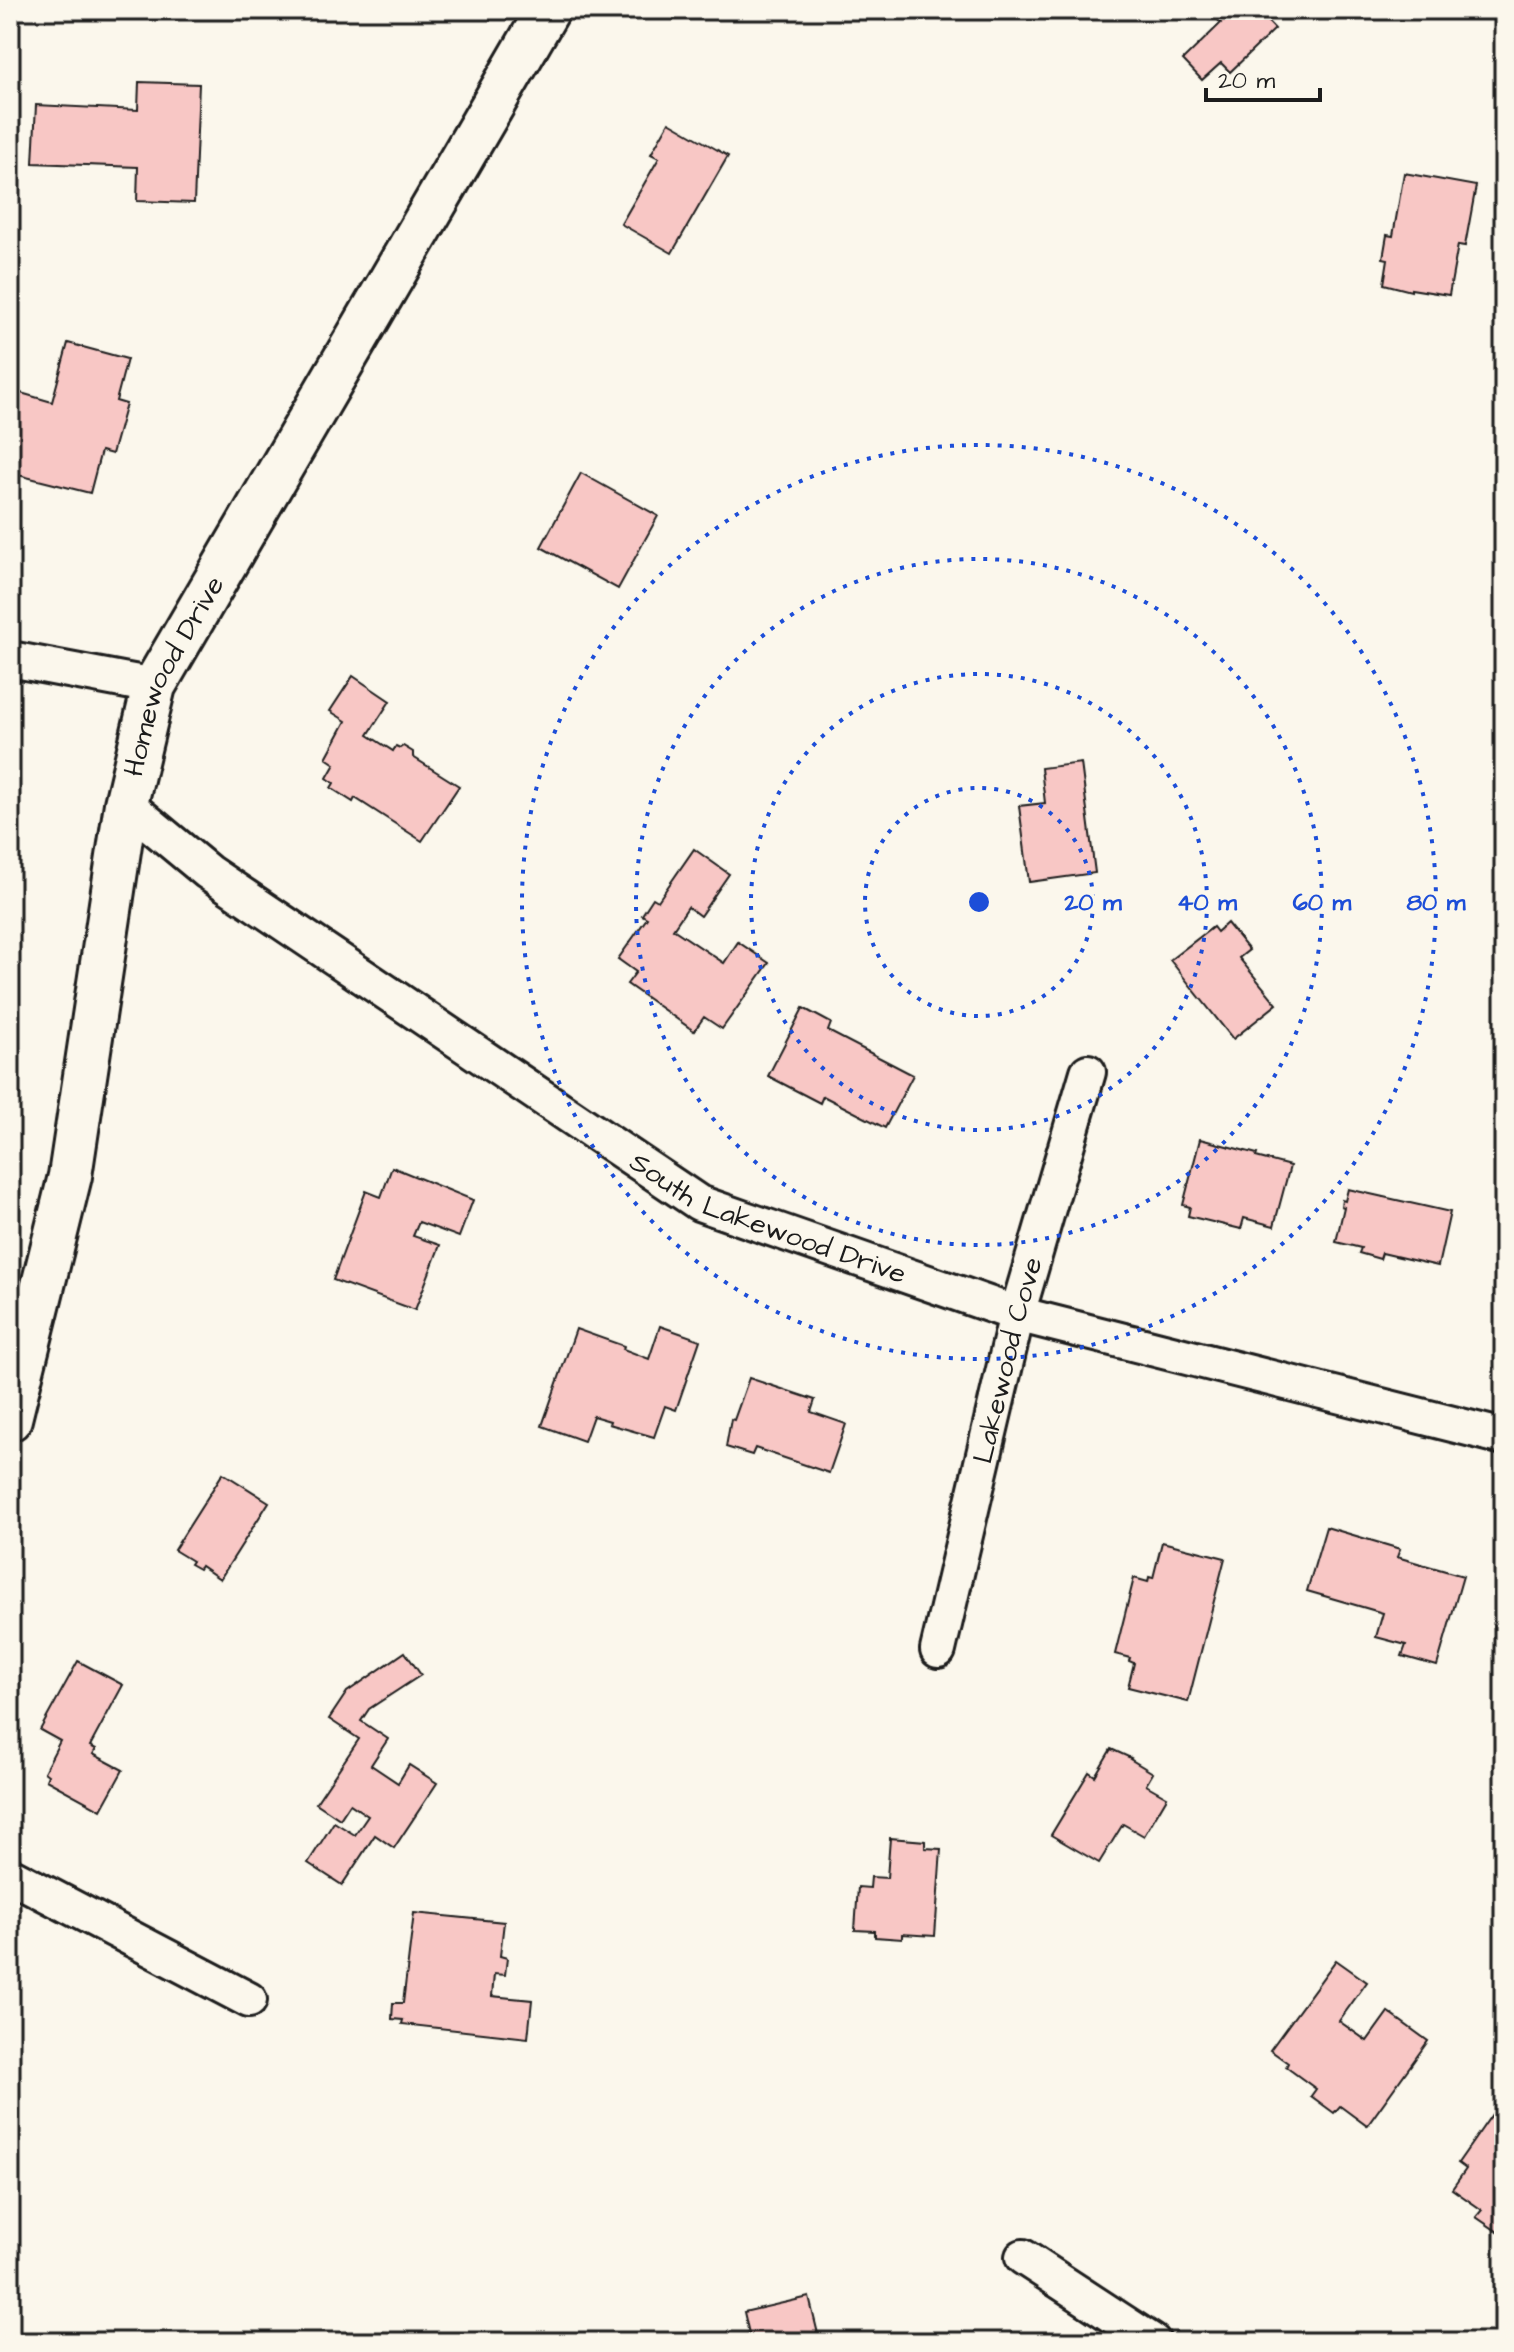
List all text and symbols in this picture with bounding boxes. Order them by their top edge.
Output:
scale bar [1206,52,1320,102]
text: 20 m [1218,64,1275,98]
street label: Homewood Drive [114,568,234,780]
text: 20 m [1063,886,1122,920]
text: 40 m [1177,886,1237,920]
text: 60 m [1293,886,1352,920]
text: 80 m [1407,886,1466,920]
centre of rings [965,888,993,916]
street label: South Lakewood Drive [622,1142,911,1293]
street label: Lakewood Cove [963,1253,1052,1467]

